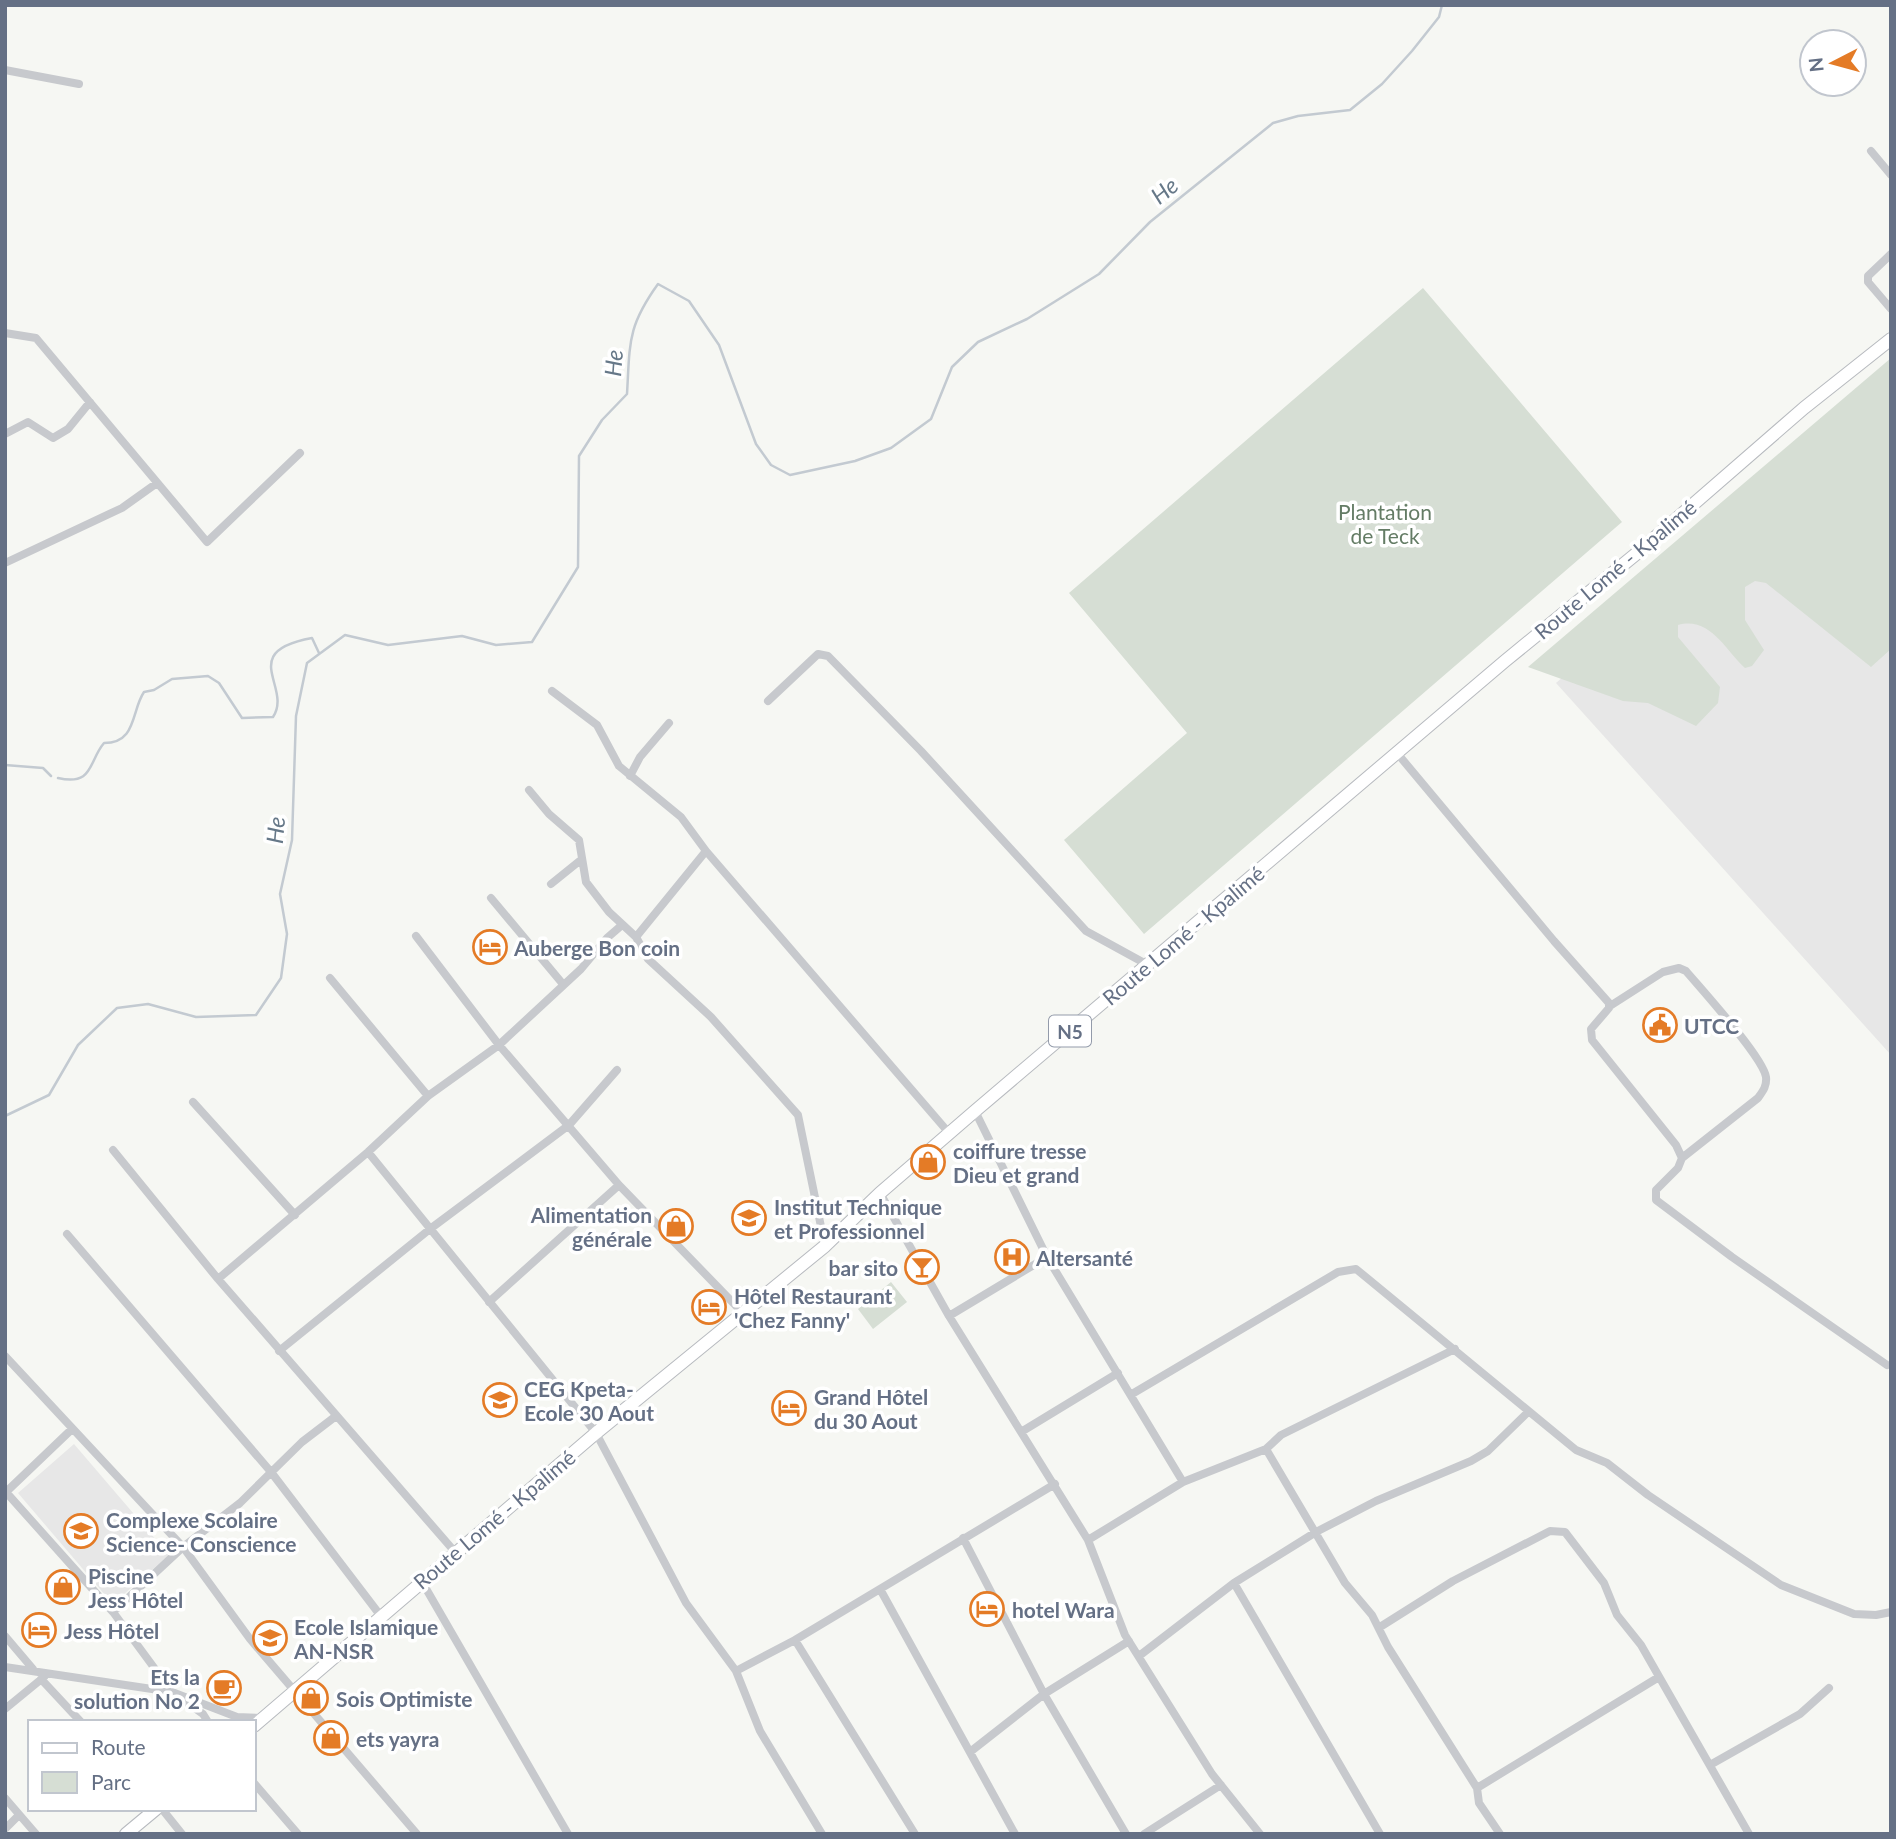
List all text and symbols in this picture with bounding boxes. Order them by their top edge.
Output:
north arrow [1798,28,1868,98]
text: N [1803,56,1828,73]
water label: He [1145,171,1183,209]
water label: He [598,349,628,377]
street label: Route Lomé - Kpalimé [1529,494,1701,644]
park label: Plantation de Teck [1338,499,1432,548]
water label: He [260,815,290,845]
street label: Route Lomé - Kpalimé [1097,860,1269,1010]
hotel icon: Auberge Bon coin [471,928,509,966]
place label: Auberge Bon coin [513,935,680,960]
public building icon: UTCC [1641,1006,1679,1044]
place label: UTCC [1684,1013,1739,1038]
road number: N5 [1049,1015,1091,1046]
place label: coiffure tresse Dieu et grand [953,1138,1087,1187]
shop icon: coiffure tresse Dieu et grand [909,1143,947,1181]
place label: Institut Technique et Professionnel [774,1194,942,1243]
school or university icon: Institut Technique et Professionnel [730,1199,768,1237]
place label: Alimentation générale [530,1202,652,1251]
shop icon: Alimentation générale [657,1207,695,1245]
hospital icon: Altersanté [993,1238,1031,1276]
place label: Altersanté [1035,1245,1133,1270]
bar icon: bar sito [903,1248,941,1286]
place label: bar sito [829,1255,898,1280]
place label: Hôtel Restaurant 'Chez Fanny' [734,1283,893,1332]
hotel icon: Hôtel Restaurant 'Chez Fanny' [690,1288,728,1326]
place label: CEG Kpeta- Ecole 30 Aout [524,1376,654,1425]
school or university icon: CEG Kpeta- Ecole 30 Aout [481,1381,519,1419]
place label: Grand Hôtel du 30 Aout [814,1384,928,1433]
hotel icon: Grand Hôtel du 30 Aout [770,1389,808,1427]
street label: Route Lomé - Kpalimé [408,1444,580,1594]
place label: Complexe Scolaire Science- Conscience [106,1507,297,1556]
school or university icon: Complexe Scolaire Science- Conscience [62,1512,100,1550]
place label: Piscine Jess Hôtel [88,1563,183,1612]
shop icon: Piscine Jess Hôtel [44,1568,82,1606]
hotel icon: hotel Wara [968,1590,1006,1628]
place label: hotel Wara [1012,1597,1115,1622]
hotel icon: Jess Hôtel [20,1611,58,1649]
place label: Ecole Islamique AN-NSR [293,1614,438,1663]
place label: Jess Hôtel [64,1618,159,1643]
school or university icon: Ecole Islamique AN-NSR [251,1619,289,1657]
place label: Ets la solution No 2 [74,1664,200,1713]
cafe icon: Ets la solution No 2 [205,1669,243,1707]
shop icon: Sois Optimiste [292,1679,330,1717]
place label: Sois Optimiste [336,1686,472,1711]
shop icon: ets yayra [312,1719,350,1757]
legend [28,1720,256,1811]
place label: ets yayra [356,1726,439,1751]
text: Route [91,1734,146,1759]
text: Parc [91,1769,131,1794]

